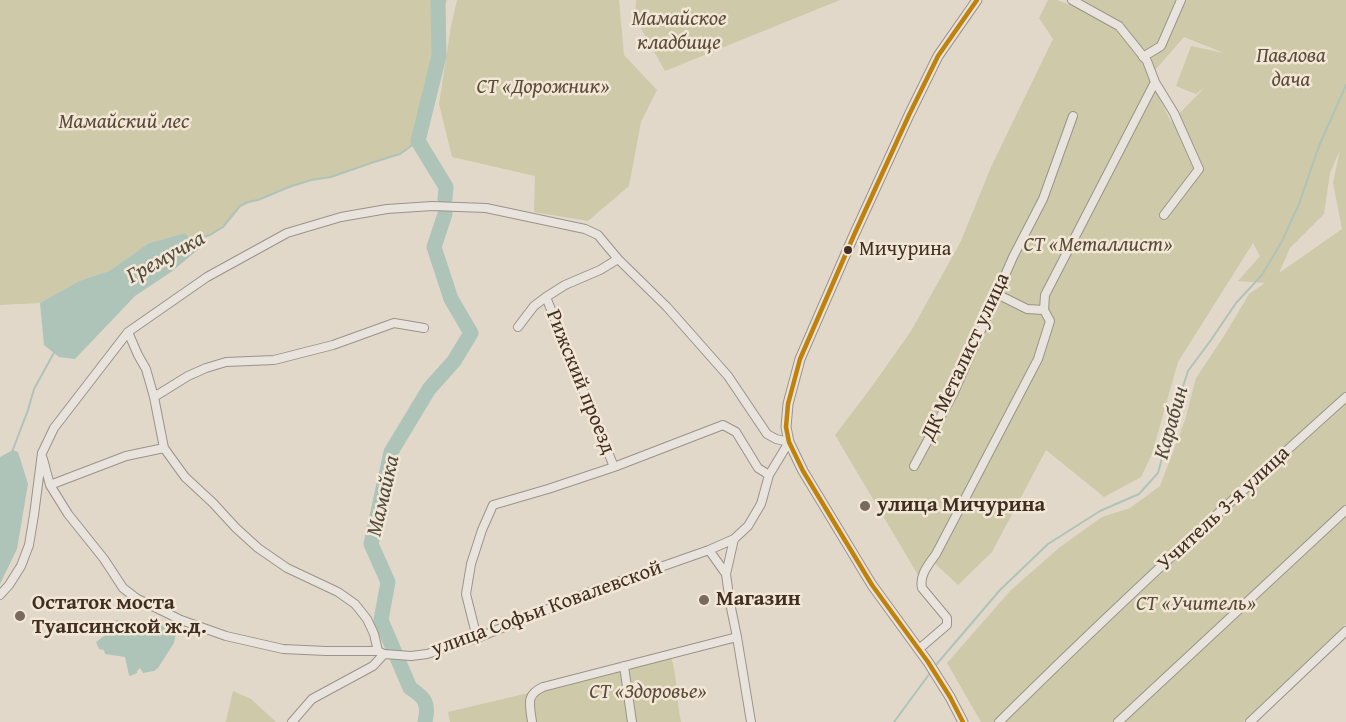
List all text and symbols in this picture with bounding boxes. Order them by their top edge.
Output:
park label: Мамайское кладбище [632,7,726,57]
park label: Павлова дача [1256,44,1326,94]
park label: СТ «Дорожник» [477,75,609,101]
park label: Мамайский лес [59,110,189,136]
water label: Гремучка [122,226,210,290]
park label: СТ «Металлист» [1023,233,1173,259]
place label: Мичурина [859,238,951,262]
marker: Мичурина [842,244,854,256]
street label: ДК Металист улица [916,269,1016,445]
street label: Рижский проезд [540,306,620,458]
water label: Карабин [1149,383,1195,463]
street label: Учитель 3-я улица [1153,441,1295,577]
water label: Мамайка [362,453,406,539]
place label: улица Мичурина [877,493,1045,519]
marker: улица Мичурина [858,499,872,513]
street label: улица Софьи Ковалевской [428,556,666,662]
place label: Магазин [716,587,801,613]
place label: Остаток моста Туапсинской ж.д. [32,591,207,641]
park label: СТ «Учитель» [1136,592,1256,618]
marker: Магазин [697,593,711,607]
marker: Остаток моста Туапсинской ж.д. [13,609,27,623]
park label: СТ «Здоровье» [589,680,707,706]

